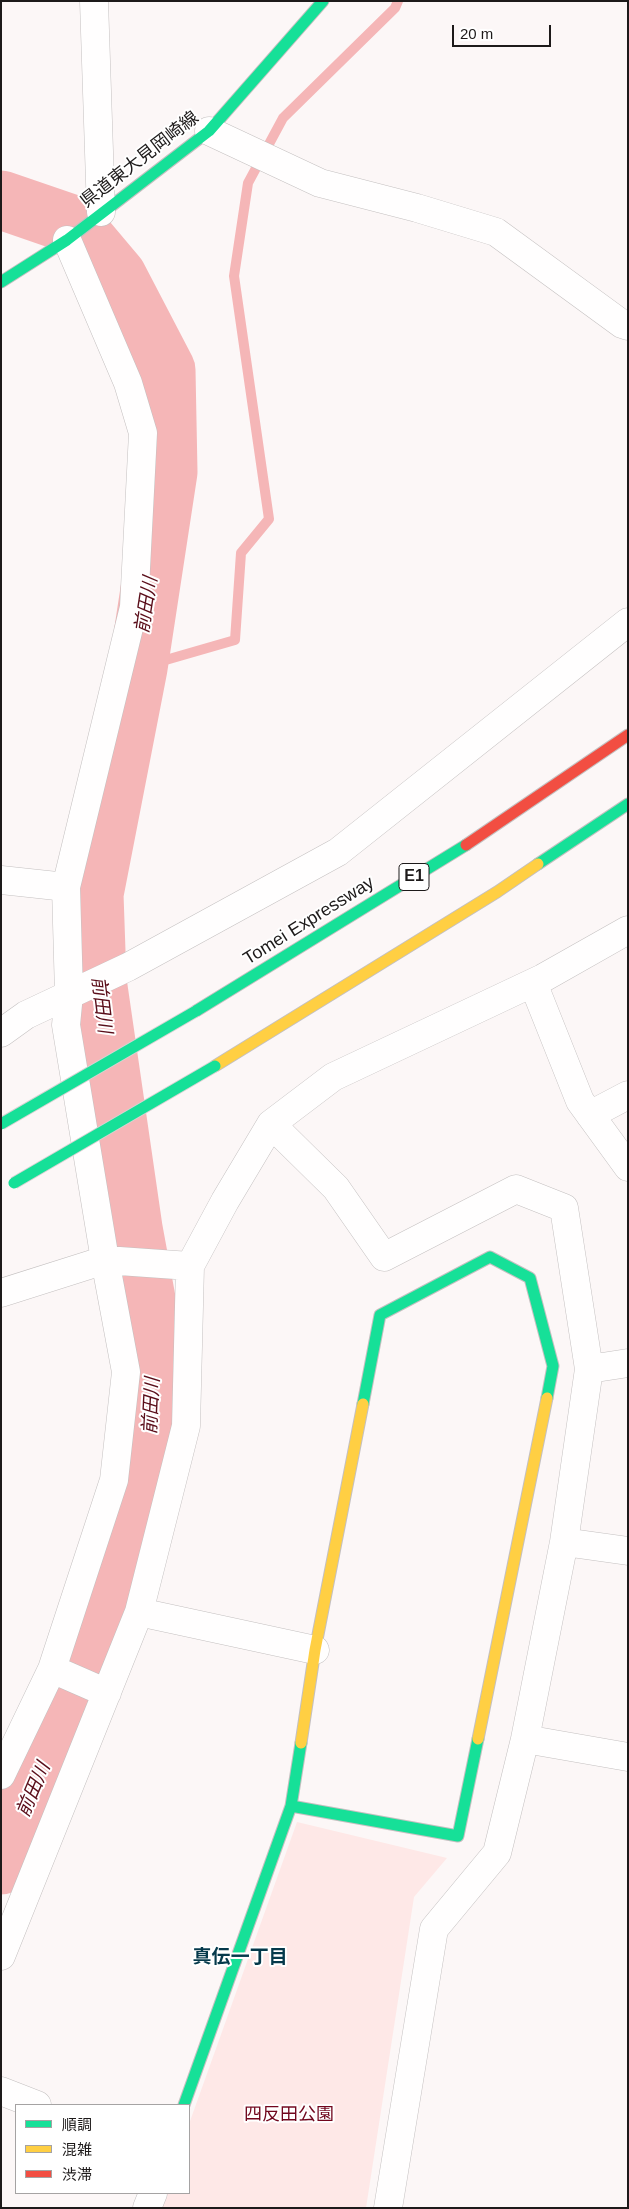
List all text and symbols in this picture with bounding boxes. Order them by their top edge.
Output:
scale bar [454,15,553,47]
text: 20 m [460,25,493,42]
street label: 県道東大見岡崎線 [77,107,203,213]
water label: 前田川 [131,575,163,635]
road number: E1 [399,864,429,890]
street label: Tomei Expressway [240,872,378,970]
water label: 前田川 [86,975,116,1035]
water label: 前田川 [139,1377,165,1435]
water label: 前田川 [12,1759,56,1821]
district label: 真伝一丁目 [193,1947,287,1969]
legend [15,2104,190,2194]
park label: 四反田公園 [244,2104,334,2126]
text: 順調 [62,2116,92,2133]
text: 混雑 [62,2141,92,2158]
text: 渋滞 [62,2166,92,2183]

